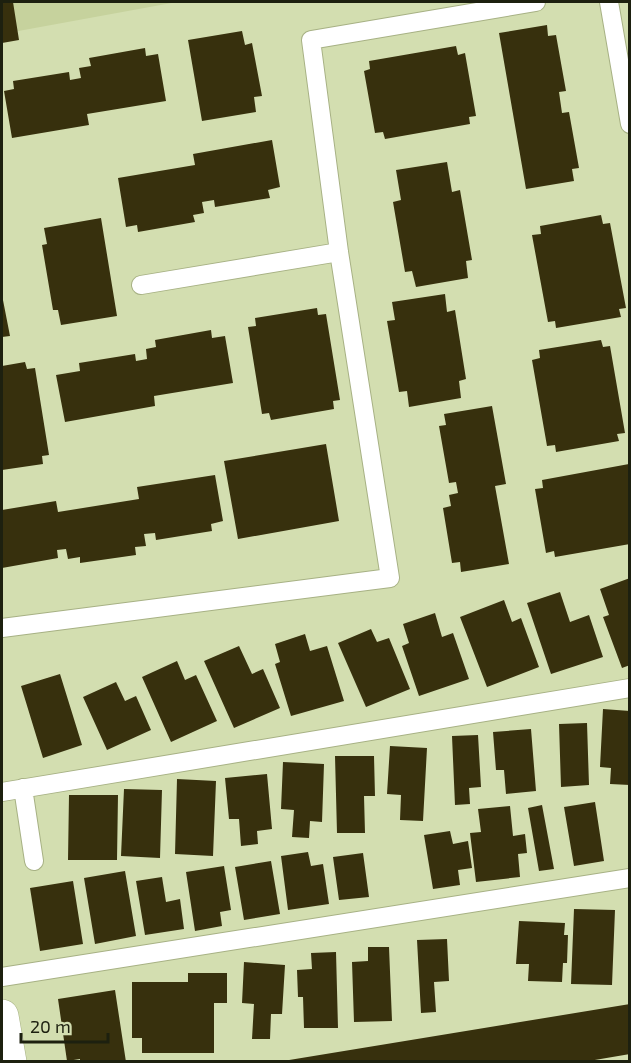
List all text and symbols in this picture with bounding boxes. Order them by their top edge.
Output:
scale bar [21,1006,108,1044]
text: 20 m [30,1015,71,1037]

